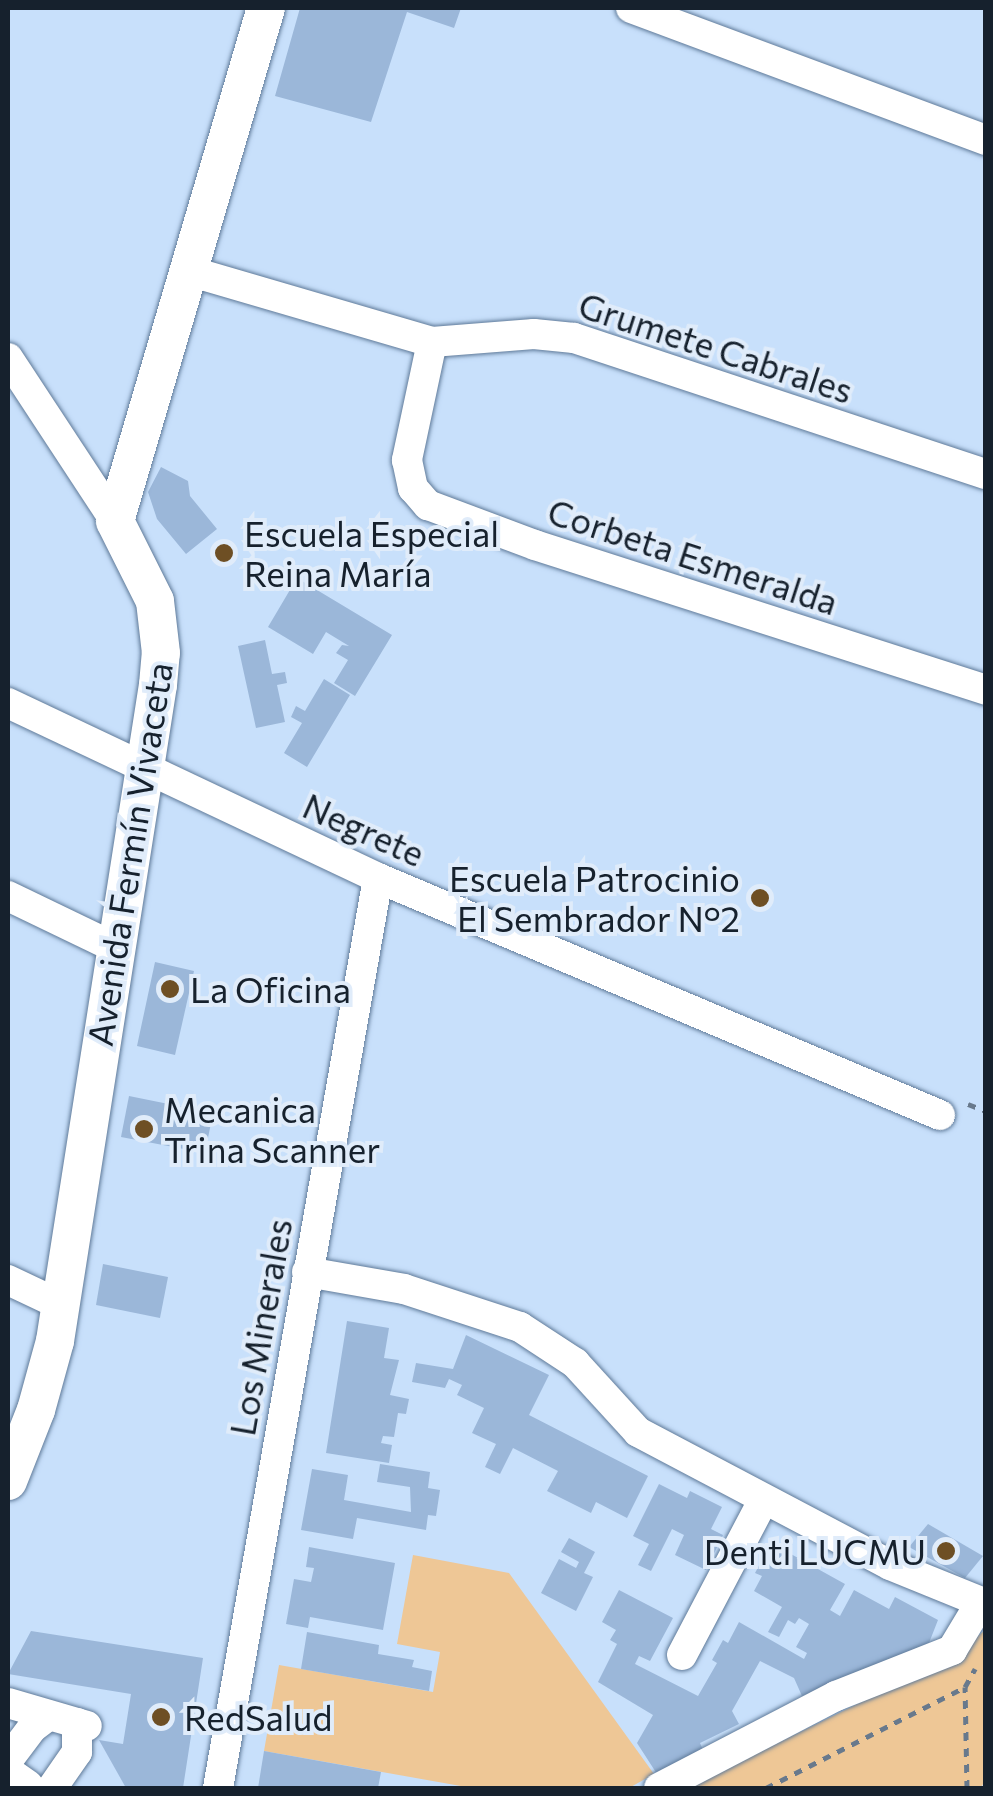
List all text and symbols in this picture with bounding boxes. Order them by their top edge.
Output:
street label: Grumete Cabrales [574,283,858,411]
street label: Corbeta Esmeralda [543,489,843,623]
place label: Escuela Especial Reina María [244,512,499,594]
marker: Escuela Especial Reina María [213,542,235,564]
street label: Avenida Fermín Vivaceta [78,659,180,1049]
street label: Negrete [297,784,431,874]
place label: Escuela Patrocinio El Sembrador N°2 [449,857,740,939]
marker: Escuela Patrocinio El Sembrador N°2 [749,887,771,909]
place label: La Oficina [190,968,351,1010]
marker: La Oficina [159,978,181,1000]
place label: Mecanica Trina Scanner [164,1088,380,1170]
marker: Mecanica Trina Scanner [133,1118,155,1140]
street label: Los Minerales [220,1215,300,1439]
place label: Denti LUCMU [704,1530,926,1572]
marker: Denti LUCMU [935,1540,957,1562]
place label: RedSalud [184,1696,332,1738]
marker: RedSalud [148,1704,174,1730]

